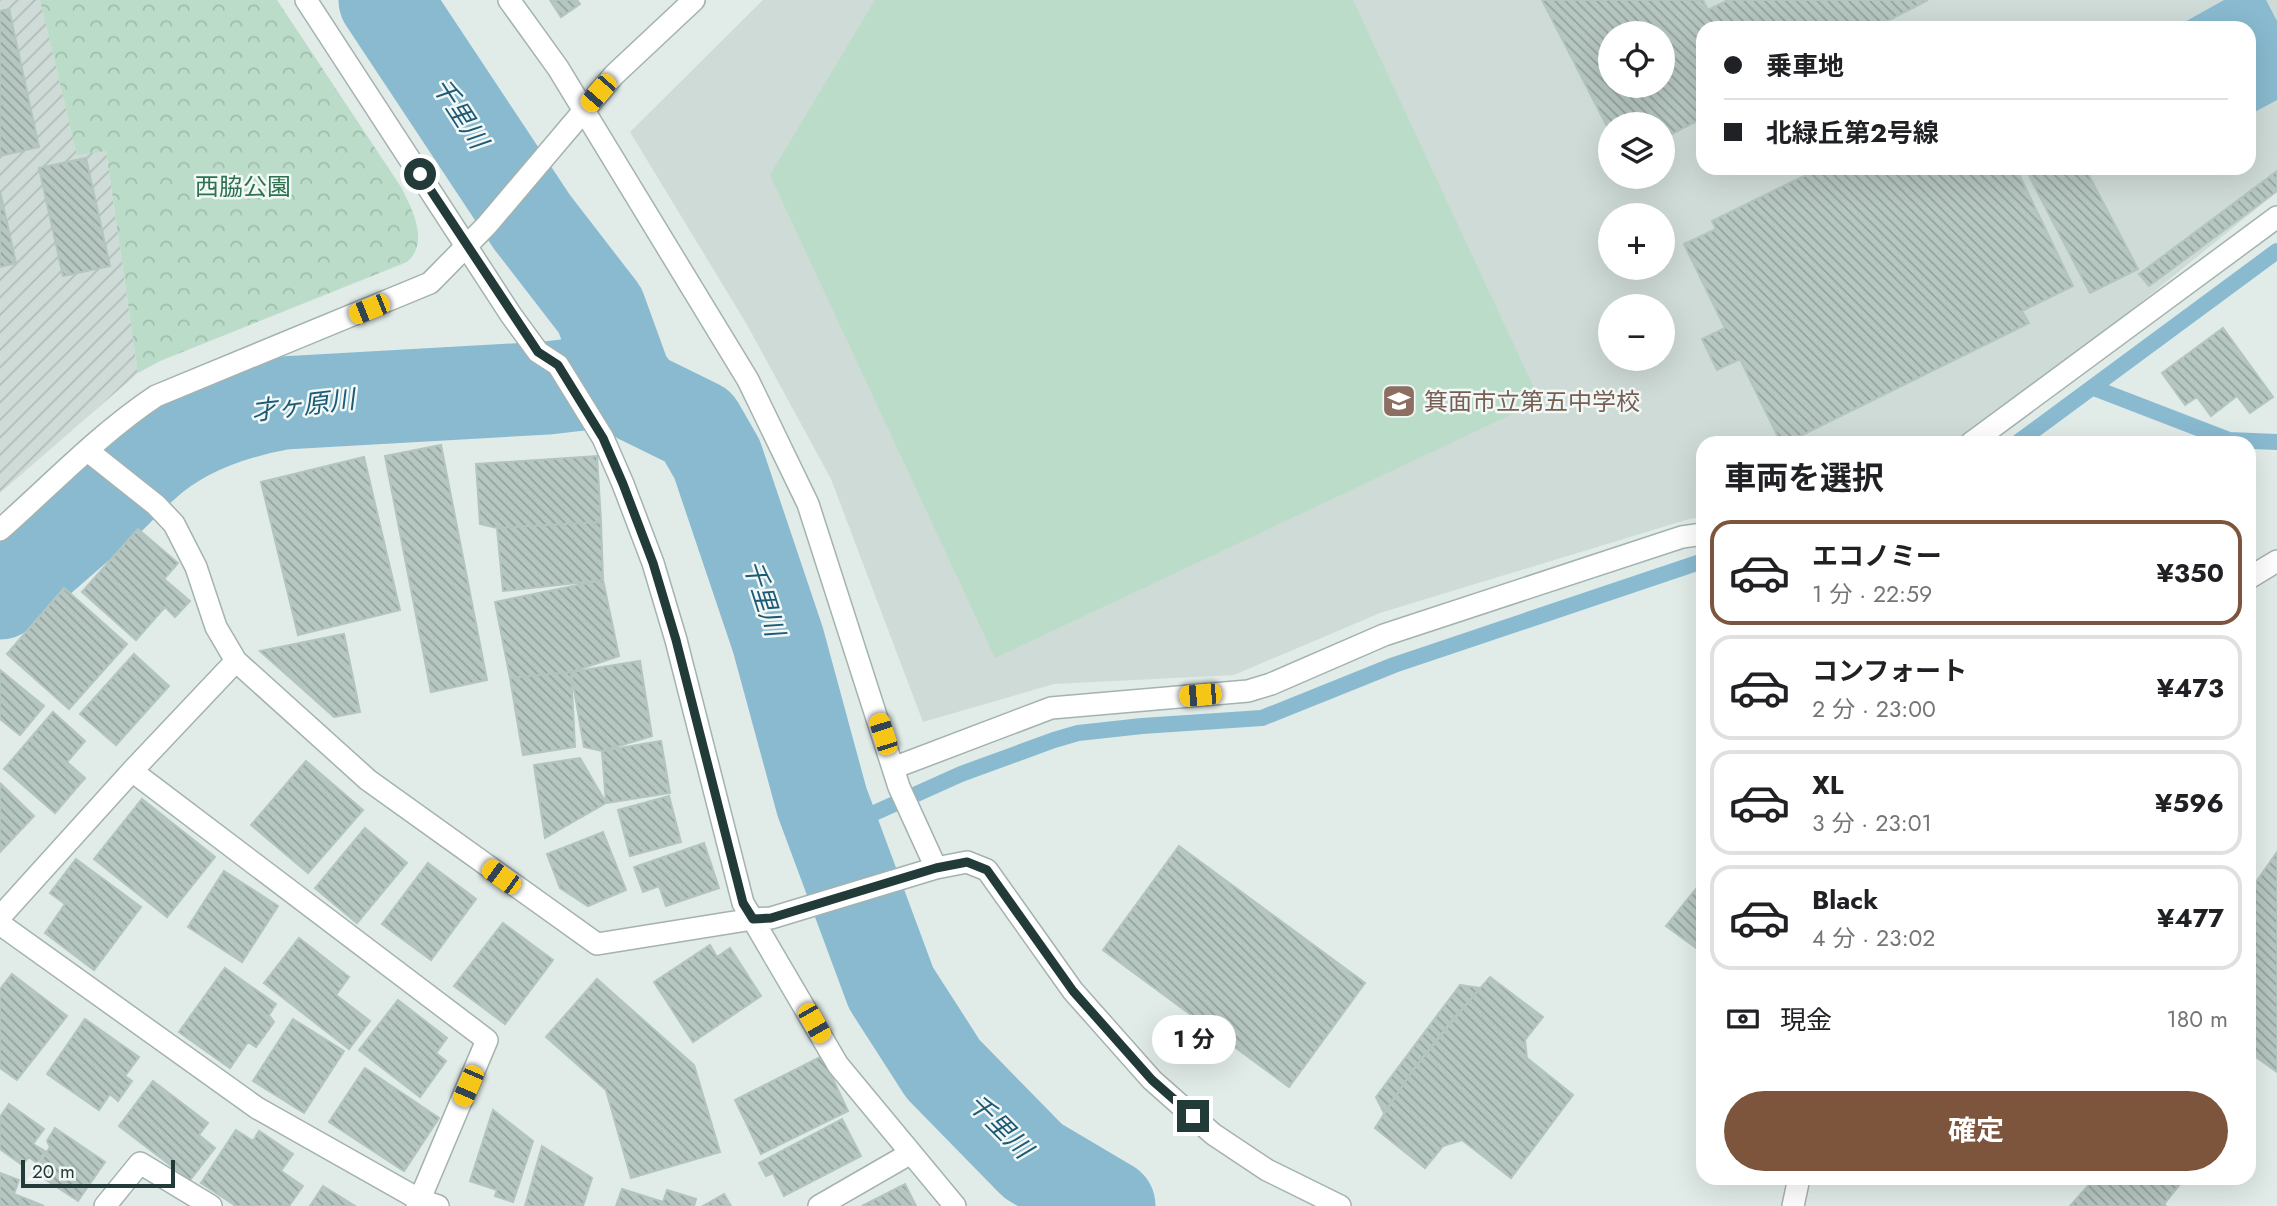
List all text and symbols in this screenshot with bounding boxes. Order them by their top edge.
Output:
map controls [1598,21,1675,371]
button: locate [1598,21,1675,98]
text: 乗車地 [1766,47,1844,85]
water label: 千里川 [423,70,499,159]
car [577,70,620,116]
button: layers [1598,112,1675,189]
text: 北緑丘第2号線 [1766,114,1939,152]
route start [404,158,436,190]
park label: 西脇公園 [195,169,291,204]
button: + [1598,203,1675,280]
car [346,291,393,327]
button: − [1598,294,1675,371]
water label: 才ヶ原川 [249,379,360,430]
school or university icon: 箕面市立第五中学校 [1380,382,1418,420]
place label: 箕面市立第五中学校 [1424,384,1640,419]
text: 車両を選択 [1724,455,1884,501]
text: エコノミー [1812,537,1942,575]
icon: car [1728,541,1791,604]
text: ¥350 [2156,554,2224,592]
water label: 千里川 [734,555,795,644]
text: 1 分 · 22:59 [1812,577,1932,611]
text: コンフォート [1812,652,1967,690]
icon: car [1728,656,1791,719]
text: ¥473 [2157,669,2224,707]
car [1179,683,1222,707]
text: 2 分 · 23:00 [1812,692,1936,726]
car [867,711,900,757]
text: XL [1812,766,1844,804]
icon: car [1728,771,1791,834]
text: ¥596 [2155,784,2224,822]
text: 3 分 · 23:01 [1812,806,1932,840]
car [478,856,525,898]
text: Black [1812,881,1878,919]
icon: car [1728,886,1791,949]
text: ¥477 [2157,899,2224,937]
text: 4 分 · 23:02 [1812,921,1935,955]
car [795,1000,834,1046]
icon: cash [1724,1000,1762,1038]
text: 現金 [1780,1001,1832,1039]
text: 180 m [2166,1002,2228,1036]
callout: 1 分 [1151,1014,1235,1064]
text: 1 分 [1173,1022,1215,1056]
car [451,1063,486,1109]
water label: 千里川 [959,1085,1043,1169]
button: 確定 [1724,1091,2228,1171]
route end [1177,1100,1209,1132]
scale bar [21,1157,175,1189]
text: 20 m [32,1158,75,1185]

